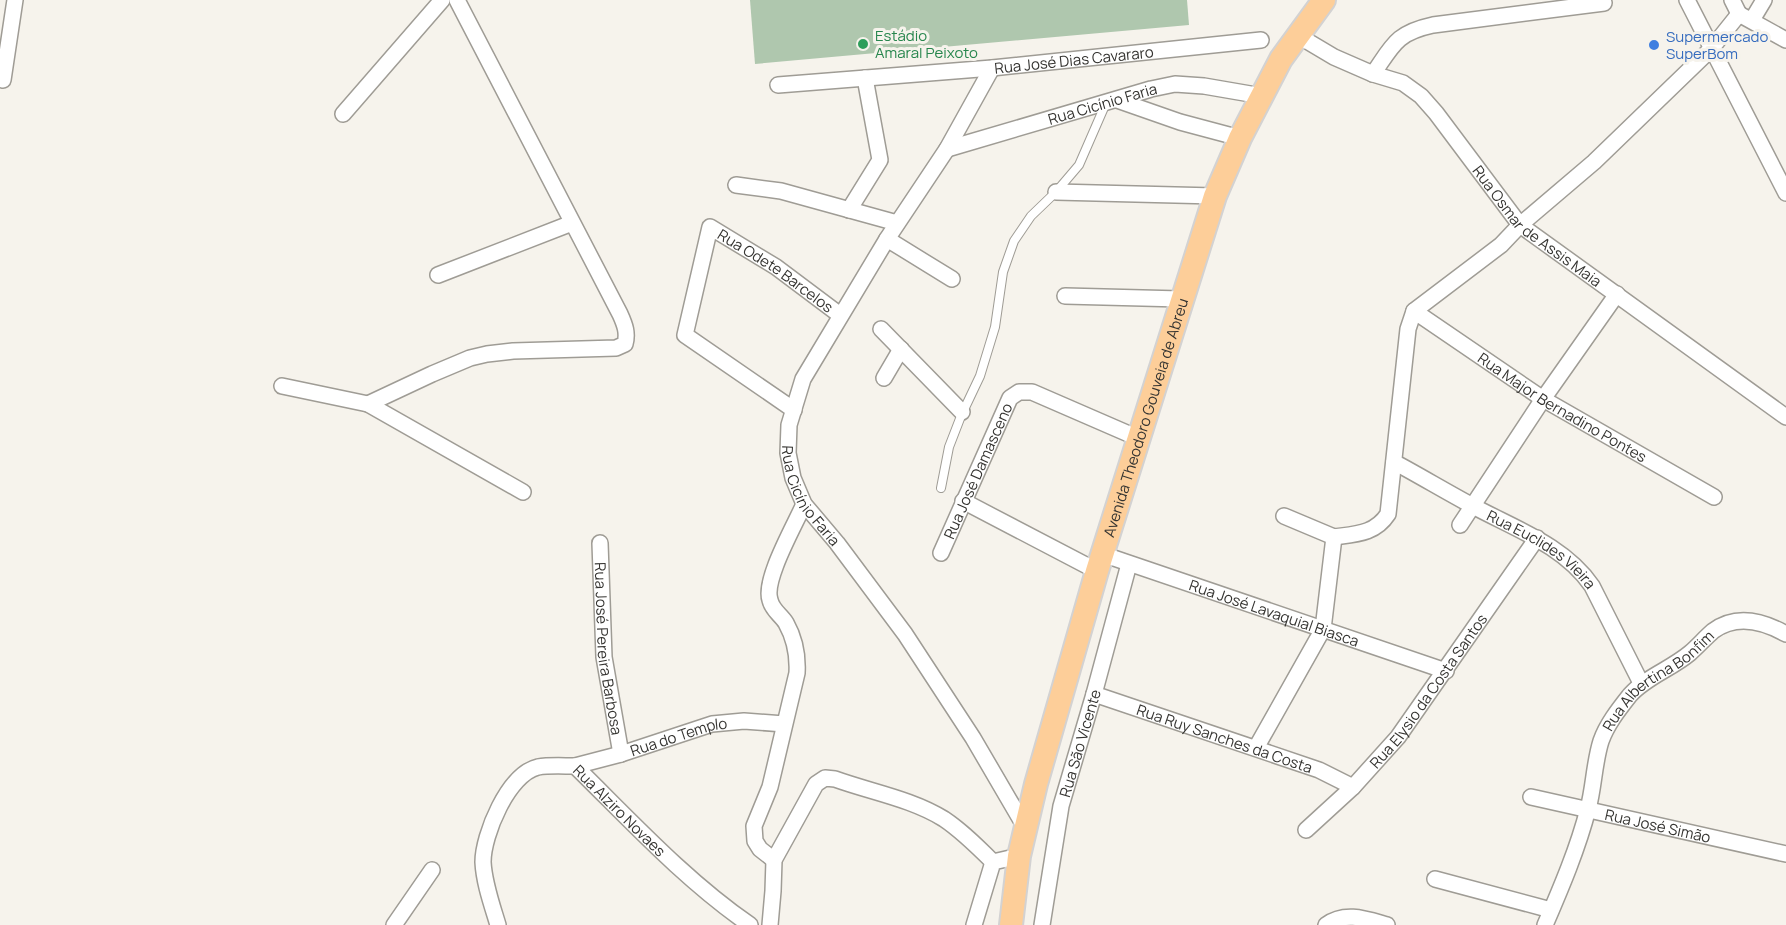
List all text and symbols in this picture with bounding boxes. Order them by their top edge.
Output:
place label: Estádio Amaral Peixoto [875,25,978,63]
place label: Supermercado SuperBom [1666,26,1768,64]
marker: Estádio Amaral Peixoto [856,37,870,51]
marker: Supermercado SuperBom [1647,38,1661,52]
street label: Rua José Dias Cavararo [993,41,1155,78]
street label: Rua Cicínio Faria [1045,78,1159,129]
street label: Rua Osmar de Assis Maia [1468,161,1606,291]
street label: Rua Odete Barcelos [714,224,838,317]
street label: Avenida Theodoro Gouveia de Abreu [1098,295,1193,539]
street label: Rua Major Bernadino Pontes [1474,347,1651,467]
street label: Rua José Damasceno [938,399,1017,542]
street label: Rua Cicínio Faria [777,445,845,550]
street label: Rua Euclides Vieira [1483,504,1601,593]
street label: Rua José Pereira Barbosa [590,562,628,736]
street label: Rua José Lavaquial Biasca [1187,574,1362,651]
street label: Rua Elysio da Costa Santos [1364,609,1492,773]
street label: Rua Albertina Bonfim [1597,625,1718,735]
street label: Rua São Vicente [1054,687,1105,800]
street label: Rua Ruy Sanches da Costa [1134,699,1315,778]
street label: Rua do Templo [627,712,728,761]
street label: Rua Alziro Novaes [569,760,671,861]
street label: Rua José Simão [1603,803,1713,847]

